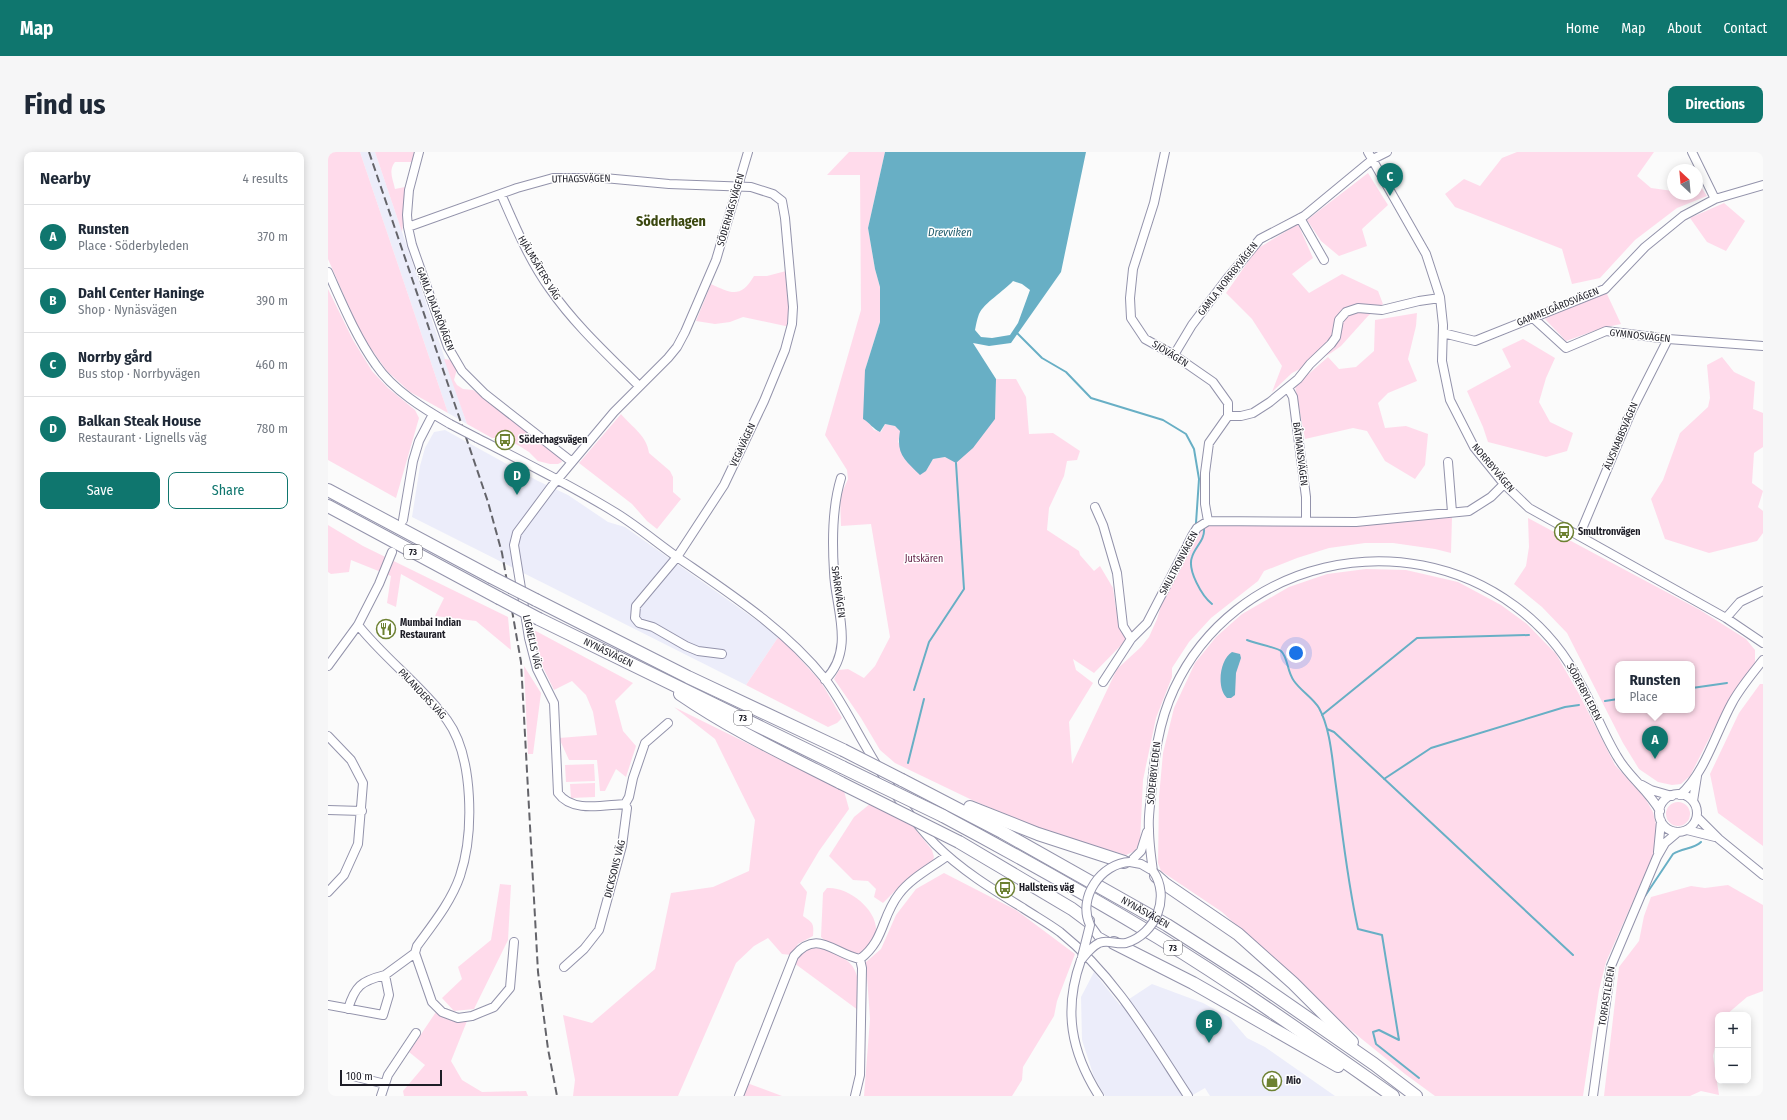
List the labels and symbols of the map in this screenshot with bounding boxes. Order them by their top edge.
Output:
pin: C [1377,163,1403,196]
north arrow [1667,164,1703,200]
street label: UTHAGSVÄGEN [551,171,611,186]
street label: SÖDERHAGSVÄGEN [714,172,747,248]
district label: Söderhagen [636,213,706,230]
water label: Drevviken [928,226,972,239]
street label: HJÄLMSÄTERS VÄG [515,233,564,303]
street label: GAMLA NORRBYVÄGEN [1195,239,1260,318]
street label: GAMLA DALARÖVÄGEN [413,265,457,353]
street label: GAMMELGÅRDSVÄGEN [1514,283,1601,329]
street label: GYMNOSVÄGEN [1609,326,1671,345]
street label: SJÖVÄGEN [1150,337,1191,370]
street label: ÄLVSNABBSVÄGEN [1600,400,1641,472]
street label: VEGAVÄGEN [727,421,758,469]
street label: BÅTMANSVÄGEN [1290,421,1312,487]
bus stop icon: Söderhagsvägen [494,429,516,451]
place label: Söderhagsvägen [519,434,587,446]
street label: NORRBYVÄGEN [1469,440,1518,495]
pin: D [504,462,530,495]
bus stop icon: Smultronvägen [1553,521,1575,543]
place label: Smultronvägen [1578,526,1641,538]
street label: SMULTRONVÄGEN [1156,529,1201,597]
road number: 73 [404,545,422,559]
park label: Jutskären [905,553,943,565]
street label: SPÄRRVÄGEN [828,565,849,619]
street label: LIGNELLS VÄG [520,613,545,671]
place label: Mumbai Indian Restaurant [400,617,461,641]
restaurant icon: Mumbai Indian Restaurant [375,618,397,640]
street label: NYNÄSVÄGEN [581,636,635,670]
your location [1286,643,1306,663]
street label: SÖDERBYLEDEN [1564,661,1605,723]
street label: PALANDERS VÄG [396,666,449,722]
road number: 73 [734,711,752,725]
pin: A [1642,726,1668,759]
street label: SÖDERBYLEDEN [1144,741,1163,805]
street label: DICKSONS VÄG [601,838,628,899]
bus stop icon: Hallstens väg [994,877,1016,899]
place label: Hallstens väg [1019,882,1074,894]
street label: NYNÄSVÄGEN [1119,894,1172,931]
road number: 73 [1164,941,1182,955]
street label: TORFASTLEDEN [1596,965,1618,1027]
pin: B [1196,1010,1222,1043]
scale bar [340,1068,442,1087]
shop icon: Mio [1261,1070,1283,1092]
place label: Mio [1286,1075,1302,1087]

